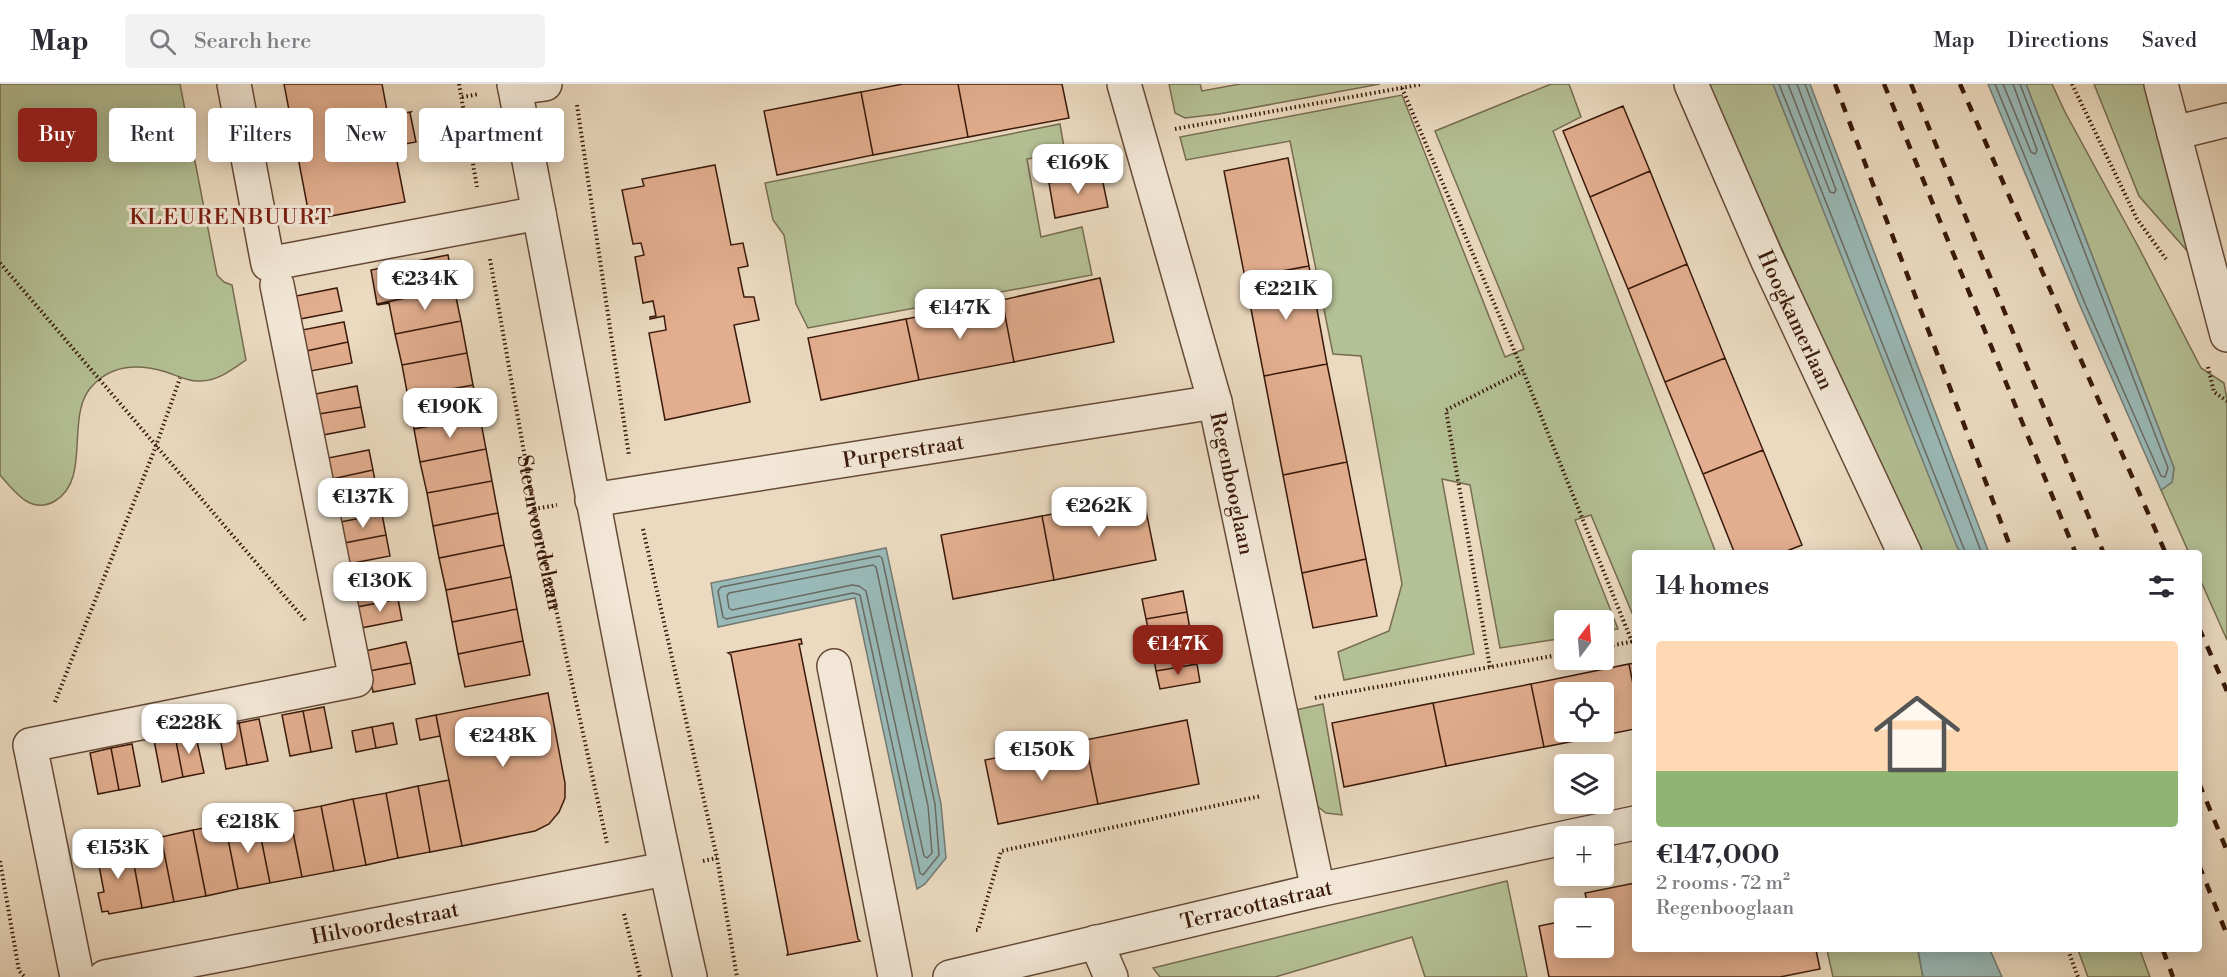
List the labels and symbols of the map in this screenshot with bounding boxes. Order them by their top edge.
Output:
pin: €169K [1036,144,1120,195]
district label: KLEURENBUURT [129,204,333,231]
street label: Hoogkamerlaan [1751,246,1839,395]
pin: €234K [383,260,467,311]
pin: €221K [1244,270,1328,321]
pin: €147K [918,289,1002,340]
pin: €190K [408,388,492,439]
street label: Regenbooglaan [1203,410,1259,558]
street label: Purperstraat [841,430,966,474]
street label: Steenvoordelaan [511,453,568,613]
pin: €137K [321,478,405,529]
pin: €262K [1057,487,1141,538]
pin: €130K [338,562,422,613]
north arrow [1554,610,1614,670]
pin: €147K [1136,625,1220,676]
pin: €228K [147,704,231,755]
pin: €248K [461,717,545,768]
pin: €150K [1000,731,1084,782]
pin: €218K [206,803,290,854]
pin: €153K [76,829,160,880]
street label: Terracottastraat [1178,875,1336,936]
street label: Hilvoordestraat [309,897,462,951]

